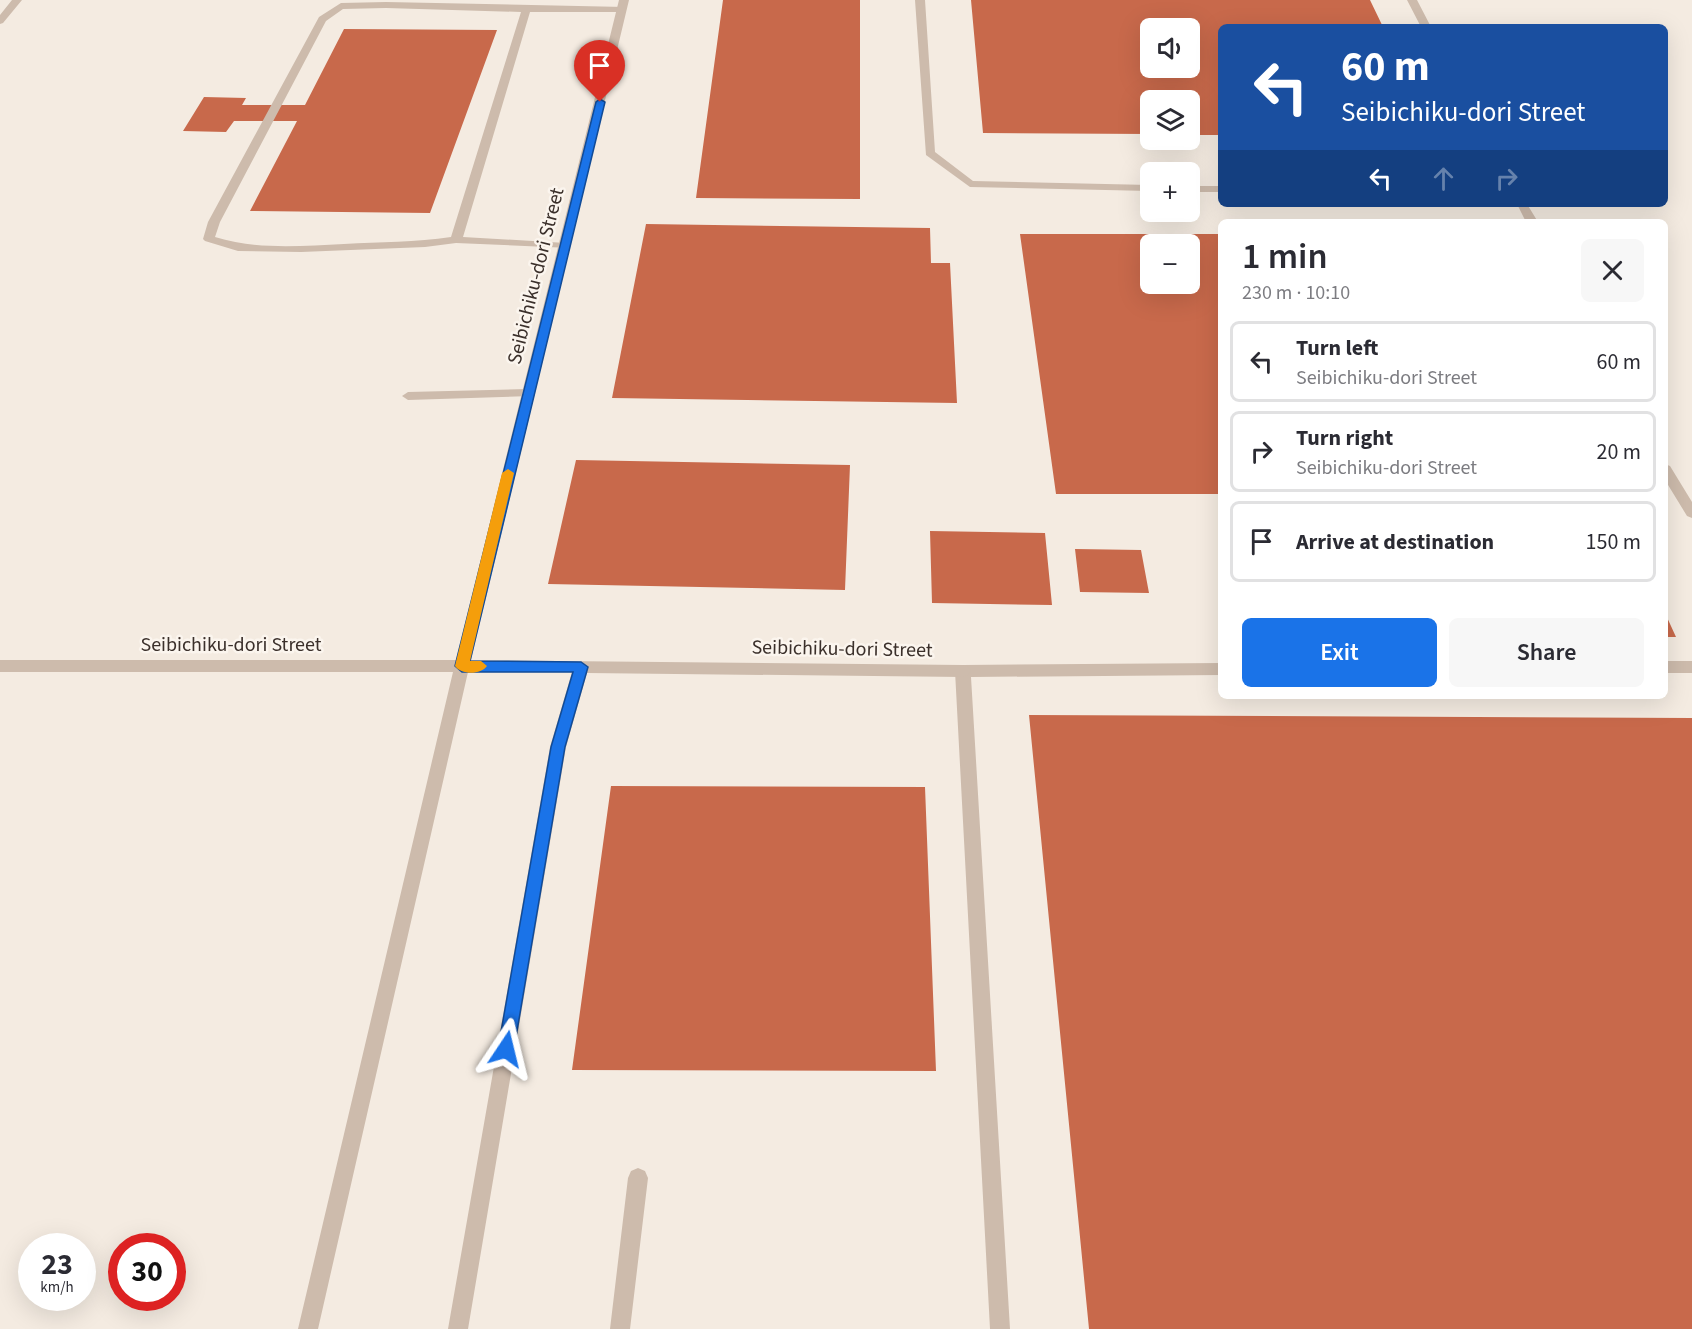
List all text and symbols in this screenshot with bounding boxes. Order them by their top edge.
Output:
map controls [1140,18,1200,294]
button: sound [1140,18,1200,78]
text: 60 m [1341,37,1430,97]
pin [574,40,625,102]
icon: left [1242,48,1320,126]
icon: arrive [583,49,616,82]
button: layers [1140,90,1200,150]
text: Seibichiku-dori Street [1341,93,1585,132]
button: + [1140,162,1200,222]
icon: left [1364,162,1397,195]
icon: ahead [1427,162,1460,195]
icon: right [1490,162,1523,195]
street label: Seibichiku-dori Street [501,185,572,367]
text: 1 min [1242,231,1328,282]
button: − [1140,234,1200,294]
button: close [1581,239,1644,302]
text: 230 m · 10:10 [1242,279,1350,307]
text: Turn left [1296,332,1378,364]
icon: left [1245,345,1278,378]
text: 60 m [1596,346,1641,378]
text: Seibichiku-dori Street [1296,364,1477,392]
text: Turn right [1296,422,1393,454]
icon: right [1245,435,1278,468]
text: 20 m [1596,436,1641,468]
text: Seibichiku-dori Street [1296,454,1477,482]
icon: arrive [1245,525,1278,558]
text: Arrive at destination [1296,526,1494,558]
text: 150 m [1586,526,1641,558]
button: Exit [1242,618,1437,687]
button: Share [1449,618,1644,687]
street label: Seibichiku-dori Street [140,631,322,659]
street label: Seibichiku-dori Street [751,633,933,665]
position arrow [474,1017,538,1081]
speed limit sign: 30 [108,1233,186,1311]
text: 23 [41,1243,73,1286]
text: km/h [40,1277,74,1298]

